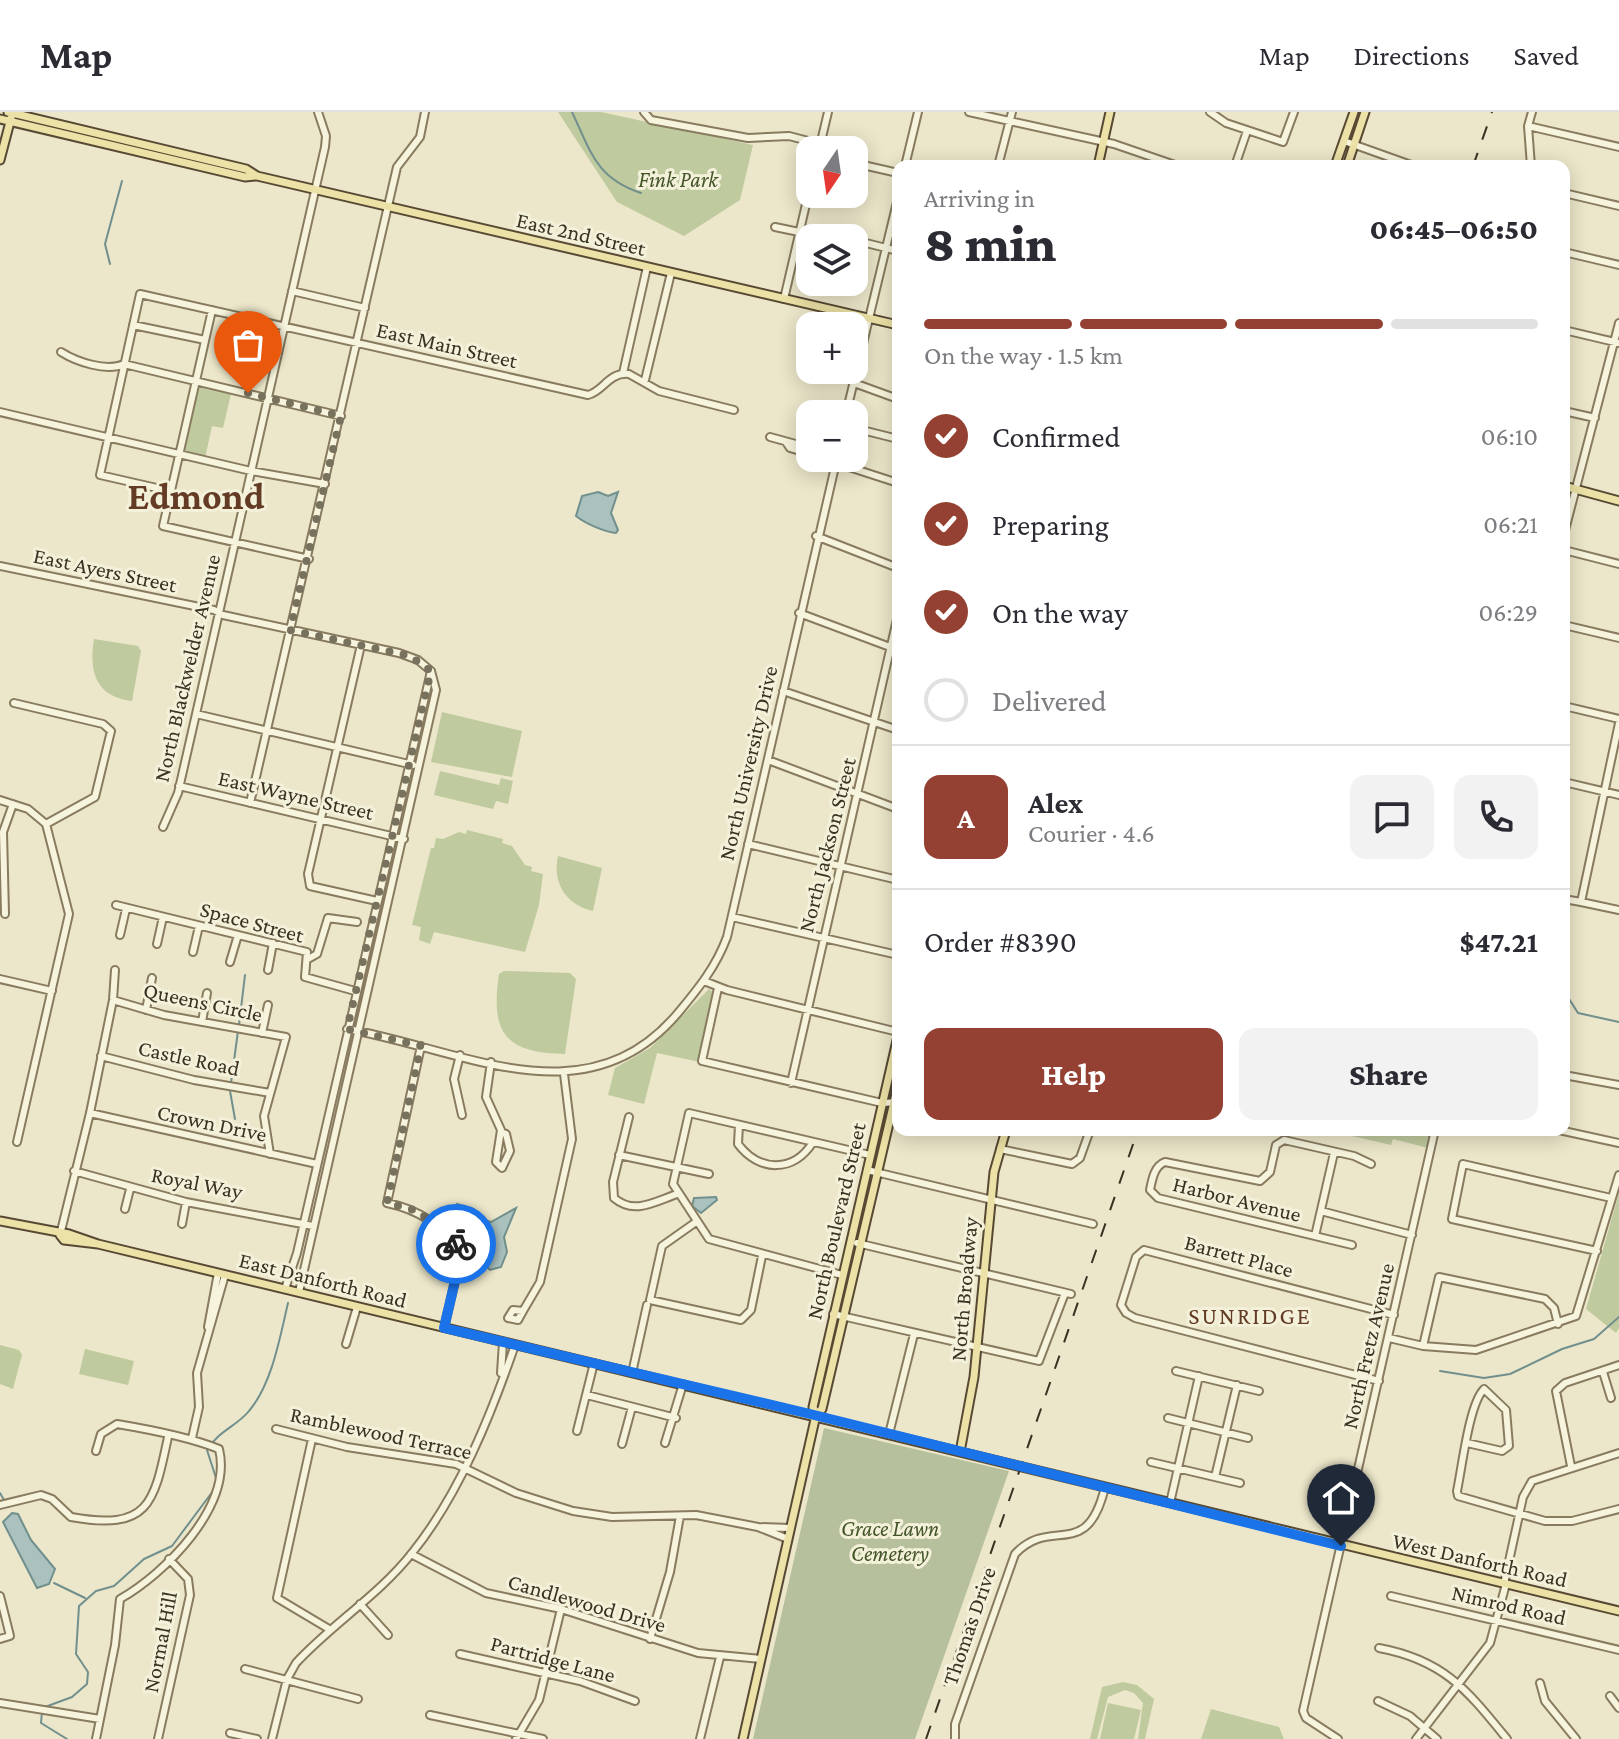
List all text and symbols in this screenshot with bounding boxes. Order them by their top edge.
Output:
text: Map [40,34,113,76]
text: Map [1259,40,1310,71]
text: Directions [1354,40,1469,71]
text: Saved [1513,40,1579,71]
north arrow [796,136,868,208]
map controls [796,136,868,472]
park label: Fink Park [638,167,719,192]
text: Arriving in [924,184,1035,213]
street label: East 2nd Street [514,207,649,261]
text: 06:45–06:50 [1369,212,1538,245]
text: 8 min [924,214,1056,272]
button: layers [796,224,868,296]
pin [214,311,282,393]
button: + [796,312,868,384]
street label: East Main Street [374,317,521,374]
icon: bag [226,323,270,367]
text: On the way · 1.5 km [924,341,1123,370]
button: − [796,400,868,472]
icon: check [924,414,968,458]
text: Confirmed [992,420,1120,453]
text: 06:10 [1481,422,1538,451]
district label: Edmond [128,475,265,517]
icon: check [924,502,968,546]
text: Preparing [992,508,1109,541]
text: 06:21 [1483,510,1538,539]
street label: East Ayers Street [31,543,180,598]
street label: North Blackwelder Avenue [149,552,225,784]
icon: check [924,590,968,634]
text: On the way [992,596,1128,629]
text: 06:29 [1479,598,1538,627]
street label: North University Drive [713,663,783,863]
text: Delivered [992,684,1107,717]
street label: North Jackson Street [793,754,861,935]
street label: East Wayne Street [216,765,377,825]
button: chat [1350,775,1434,859]
button: phone [1454,775,1538,859]
text: Alex [1028,786,1083,819]
text: A [957,801,975,834]
text: Courier · 4.6 [1028,819,1155,848]
street label: Space Street [197,896,307,948]
text: Order #8390 [924,925,1077,958]
text: $47.21 [1460,925,1538,958]
street label: Queens Circle [141,977,265,1027]
button: Help [924,1028,1223,1120]
button: Share [1239,1028,1538,1120]
street label: Castle Road [136,1035,242,1081]
street label: Crown Drive [155,1099,269,1147]
street label: North Boulevard Street [801,1120,871,1322]
street label: Royal Way [149,1162,246,1204]
street label: Harbor Avenue [1170,1171,1304,1227]
courier [416,1204,496,1284]
street label: North Broadway [945,1215,983,1362]
icon: bike [434,1222,478,1266]
street label: Barrett Place [1182,1230,1296,1282]
street label: East Danforth Road [237,1247,410,1313]
street label: North Fretz Avenue [1337,1261,1399,1431]
district label: SUNRIDGE [1188,1302,1312,1329]
street label: Ramblewood Terrace [288,1402,474,1464]
pin [1307,1464,1375,1546]
icon: home [1319,1476,1363,1520]
park label: Grace Lawn Cemetery [841,1516,939,1566]
street label: West Danforth Road [1390,1528,1570,1592]
street label: Thomas Drive [937,1564,1001,1688]
street label: Candlewood Drive [505,1568,669,1638]
street label: Nimrod Road [1449,1580,1569,1630]
street label: Normal Hill [138,1589,182,1695]
street label: Partridge Lane [488,1630,618,1688]

